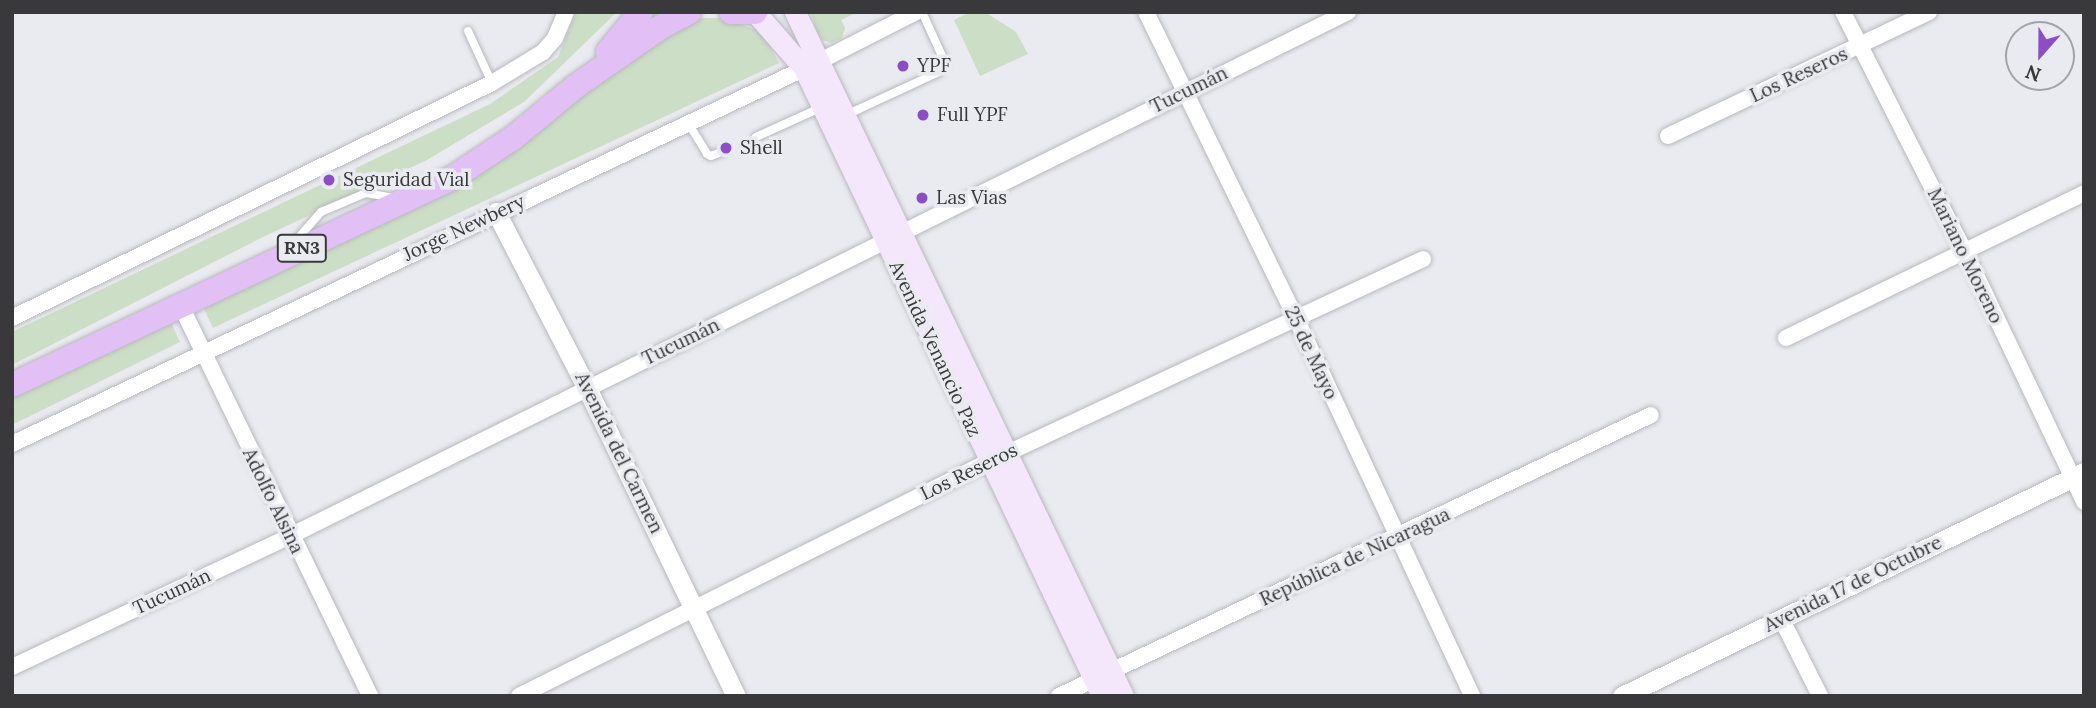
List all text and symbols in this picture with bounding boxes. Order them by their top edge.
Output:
north arrow [2005,21,2075,91]
street label: Los Reseros [1747,42,1851,108]
place label: YPF [917,55,951,77]
marker: YPF [895,58,911,74]
text: N [2022,60,2044,88]
street label: Tucumán [1147,62,1231,118]
place label: Full YPF [937,104,1008,126]
marker: Full YPF [915,107,931,123]
place label: Shell [740,137,783,159]
marker: Shell [718,140,734,156]
place label: Seguridad Vial [343,169,469,191]
marker: Seguridad Vial [321,172,337,188]
street label: Mariano Moreno [1922,185,2008,327]
place label: Las Vias [936,187,1007,209]
street label: Jorge Newbery [400,190,528,266]
marker: Las Vias [914,190,930,206]
road number: RN3 [276,234,328,262]
street label: Avenida Venancio Paz [884,257,986,441]
street label: 25 de Mayo [1279,303,1343,403]
street label: Tucumán [639,314,723,370]
street label: Avenida del Carmen [570,369,668,537]
street label: Los Reseros [917,439,1021,505]
street label: Adolfo Alsina [238,445,308,557]
street label: República de Nicaragua [1256,503,1454,611]
street label: Avenida 17 de Octubre [1760,531,1946,637]
street label: Tucumán [130,564,214,620]

